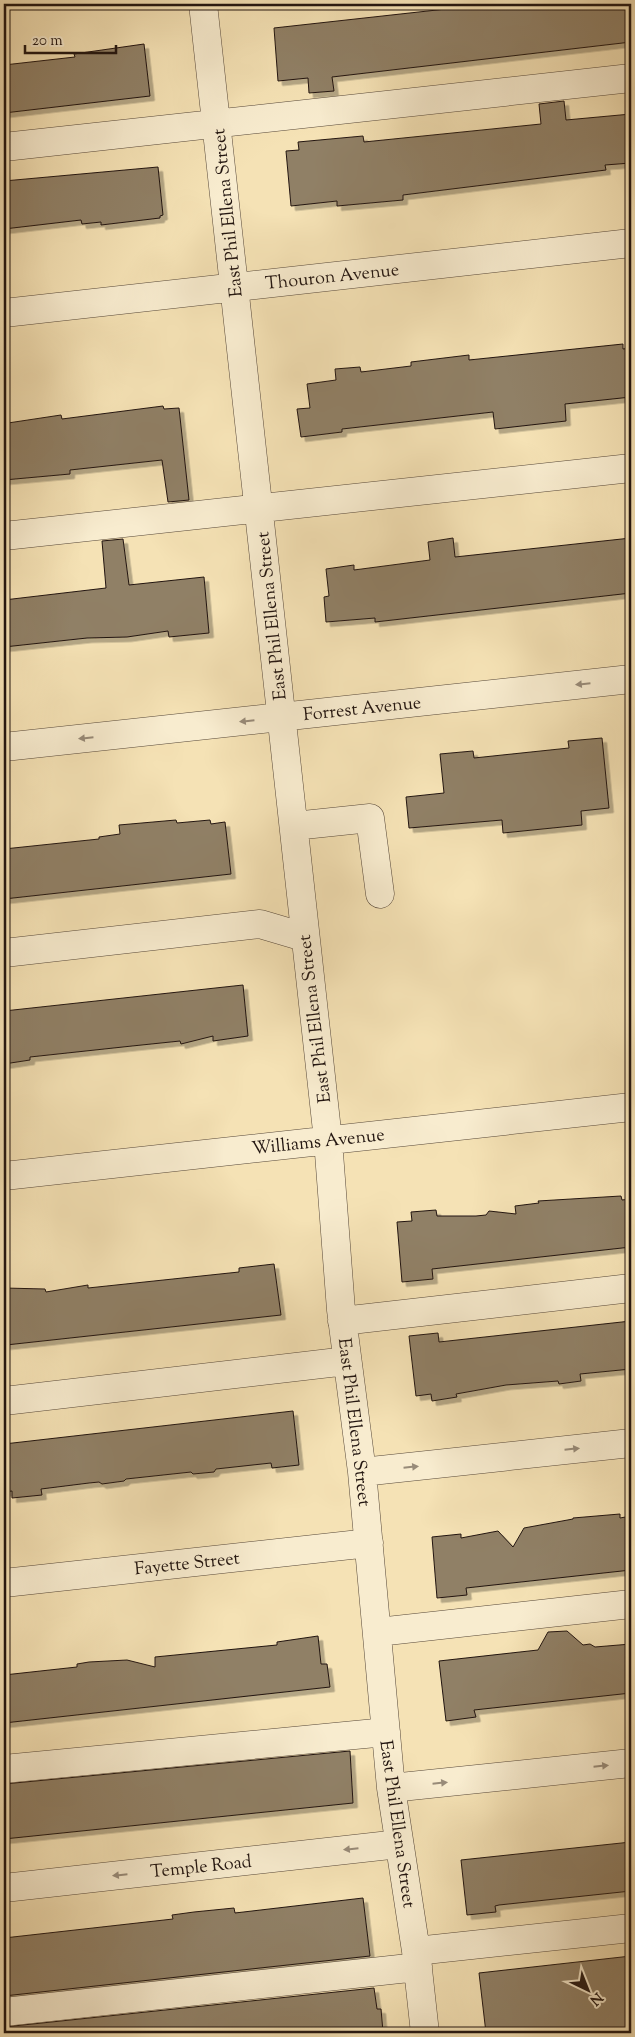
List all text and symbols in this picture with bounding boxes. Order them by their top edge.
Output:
scale bar [25,22,116,54]
text: 20 m [32,31,63,52]
street label: East Phil Ellena Street [207,127,251,298]
street label: Thouron Avenue [264,258,400,298]
street label: East Phil Ellena Street [251,530,295,701]
one-way arrow [574,680,590,688]
street label: Forrest Avenue [302,691,423,729]
one-way arrow [239,717,255,725]
one-way arrow [77,734,93,742]
street label: East Phil Ellena Street [293,933,339,1104]
street label: Williams Avenue [250,1123,386,1163]
street label: East Phil Ellena Street [330,1337,376,1508]
one-way arrow [565,1445,581,1453]
one-way arrow [403,1463,419,1471]
street label: Fayette Street [133,1547,241,1583]
street label: East Phil Ellena Street [371,1739,421,1910]
one-way arrow [594,1762,610,1770]
one-way arrow [432,1779,448,1787]
one-way arrow [342,1845,358,1853]
street label: Temple Road [149,1850,253,1886]
one-way arrow [111,1871,127,1879]
north arrow [562,1964,612,2014]
text: N [585,1987,606,2009]

